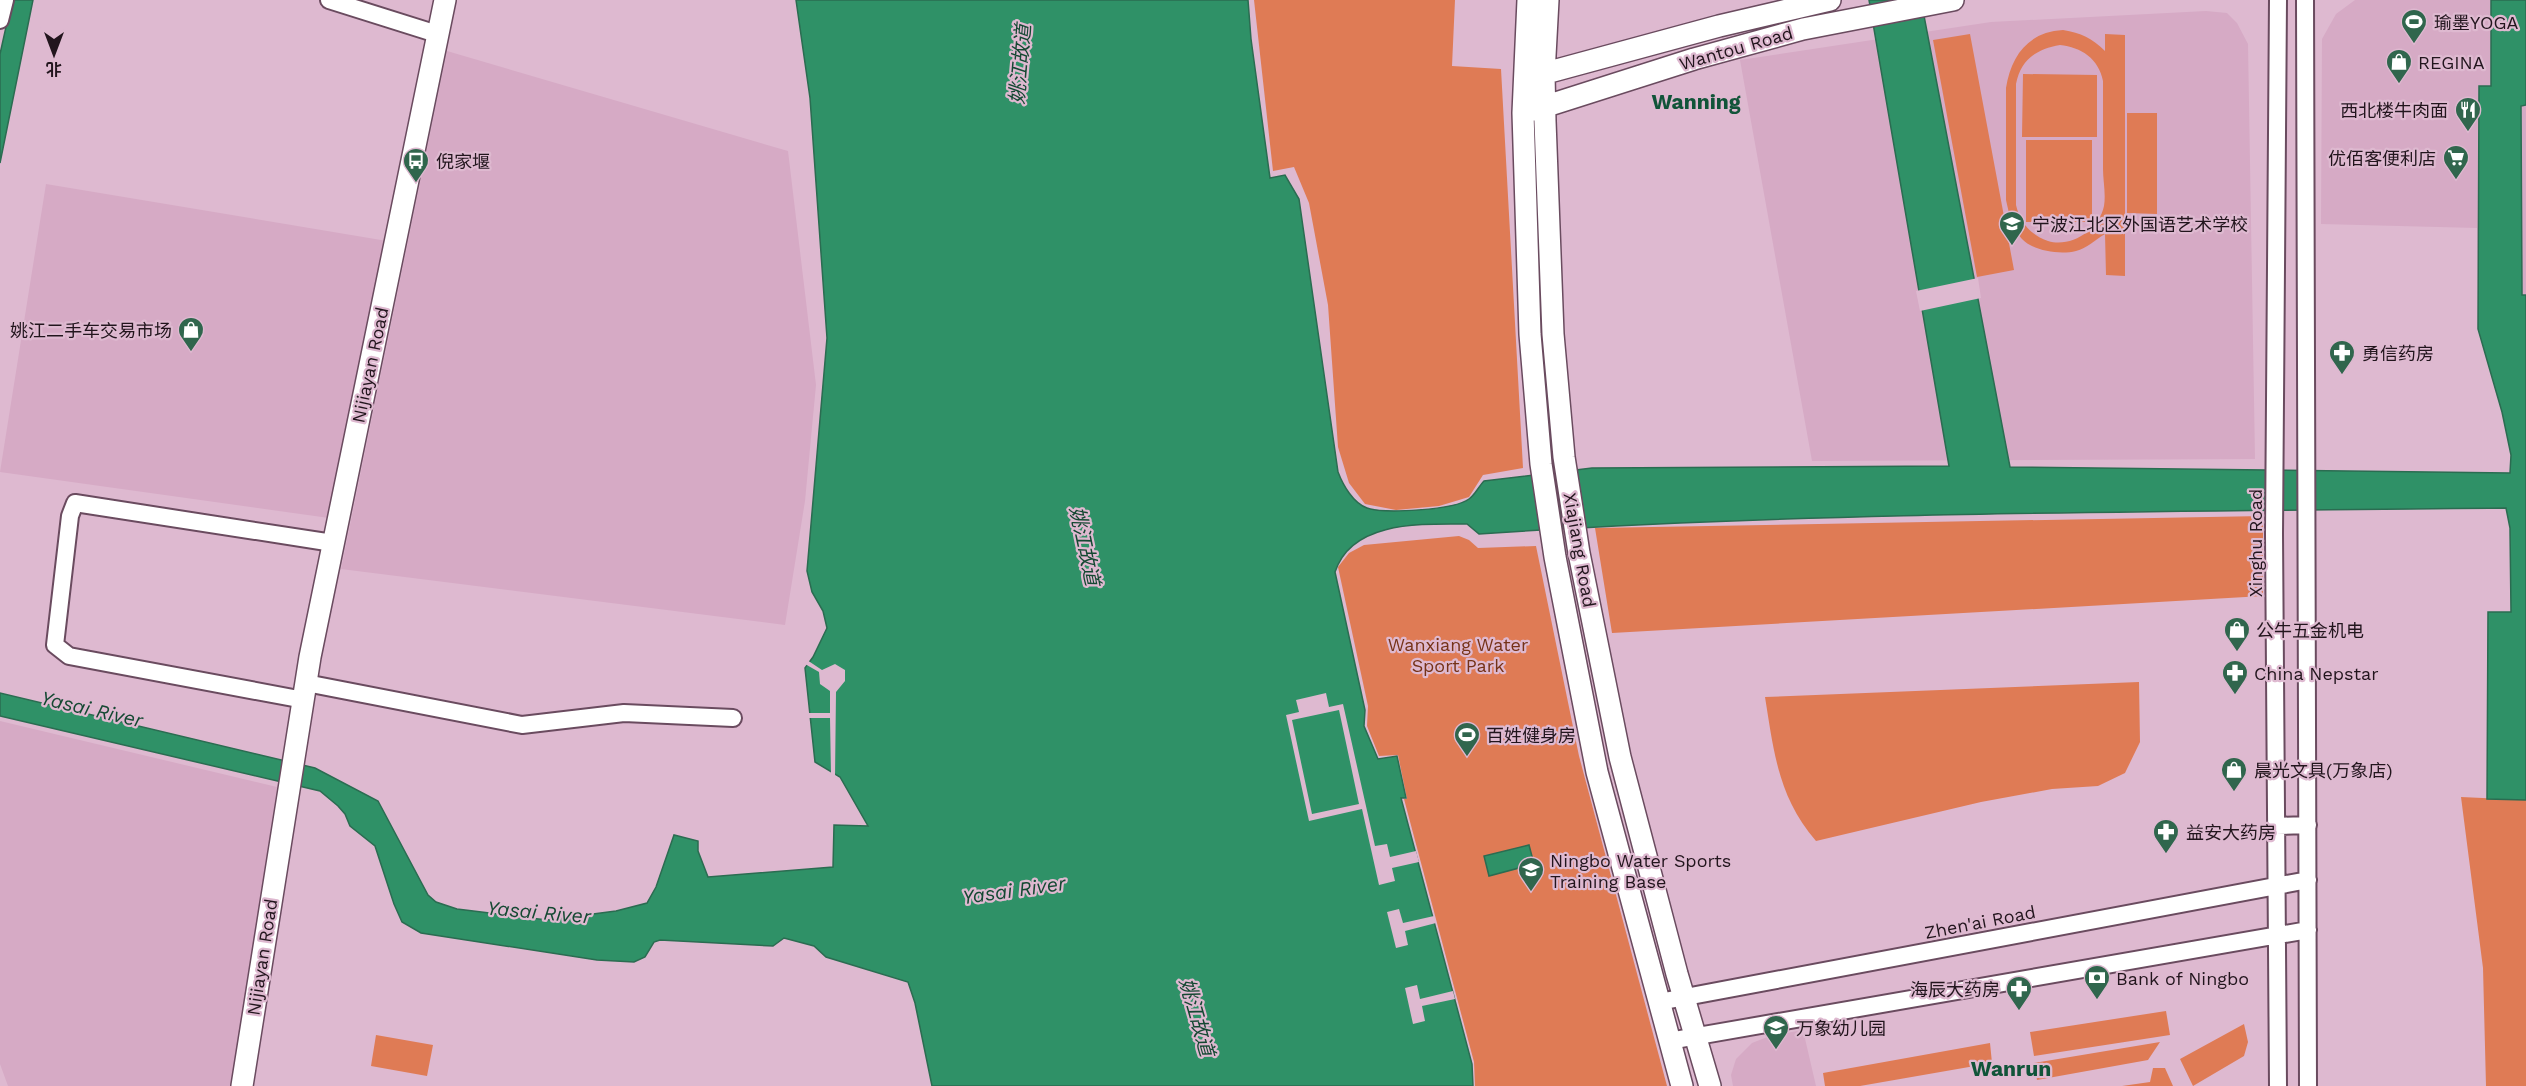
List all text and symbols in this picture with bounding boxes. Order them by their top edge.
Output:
sports icon: 瑜墨YOGA [2399,7,2429,45]
place label: 瑜墨YOGA [2434,12,2518,33]
water label: 姚江故道 [1005,20,1036,105]
street label: Wantou Road [1677,22,1795,74]
north arrow [24,24,84,84]
shop icon: REGINA [2384,47,2414,85]
place label: REGINA [2418,52,2485,73]
text: 北 [46,59,62,78]
district label: Wanning [1651,89,1741,114]
restaurant icon: 西北楼牛肉面 [2453,95,2483,133]
place label: 西北楼牛肉面 [2340,100,2448,121]
supermarket icon: 优佰客便利店 [2441,143,2471,181]
bus stop icon: 倪家堰 [401,146,431,184]
place label: 优佰客便利店 [2328,148,2436,169]
place label: 倪家堰 [436,151,490,172]
school or university icon: 宁波江北区外国语艺术学校 [1997,209,2027,247]
place label: 宁波江北区外国语艺术学校 [2032,214,2248,235]
street label: Nijiayan Road [347,305,393,425]
shop icon: 姚江二手车交易市场 [176,315,206,353]
place label: 姚江二手车交易市场 [10,320,172,341]
pharmacy icon: 勇信药房 [2327,338,2357,376]
place label: 勇信药房 [2362,343,2434,364]
street label: Xinghu Road [2245,489,2266,597]
street label: Xiajiang Road [1560,491,1600,609]
water label: 姚江故道 [1065,504,1106,591]
shop icon: 公牛五金机电 [2222,615,2252,653]
place label: 公牛五金机电 [2256,620,2364,641]
park label: Wanxiang Water Sport Park [1388,634,1528,676]
pharmacy icon: China Nepstar [2220,658,2250,696]
place label: China Nepstar [2254,663,2379,684]
water label: Yasai River [39,686,147,733]
sports icon: 百姓健身房 [1452,720,1482,758]
place label: 百姓健身房 [1486,725,1576,746]
shop icon: 晨光文具(万象店) [2219,755,2249,793]
place label: 晨光文具(万象店) [2254,760,2393,781]
pharmacy icon: 益安大药房 [2151,817,2181,855]
place label: 益安大药房 [2186,822,2276,843]
place label: Ningbo Water Sports Training Base [1550,850,1731,892]
school or university icon: Ningbo Water Sports Training Base [1516,855,1546,893]
water label: Yasai River [961,871,1068,909]
water label: Yasai River [486,896,593,929]
street label: Nijiayan Road [242,897,282,1017]
street label: Zhen'ai Road [1923,901,2037,943]
bank icon: Bank of Ningbo [2082,963,2112,1001]
place label: Bank of Ningbo [2116,968,2249,989]
pharmacy icon: 海辰大药房 [2004,974,2034,1012]
water label: 姚江故道 [1174,975,1220,1062]
place label: 海辰大药房 [1910,979,2000,1000]
school or university icon: 万象幼儿园 [1761,1013,1791,1051]
place label: 万象幼儿园 [1796,1018,1886,1039]
district label: Wanrun [1971,1056,2051,1081]

